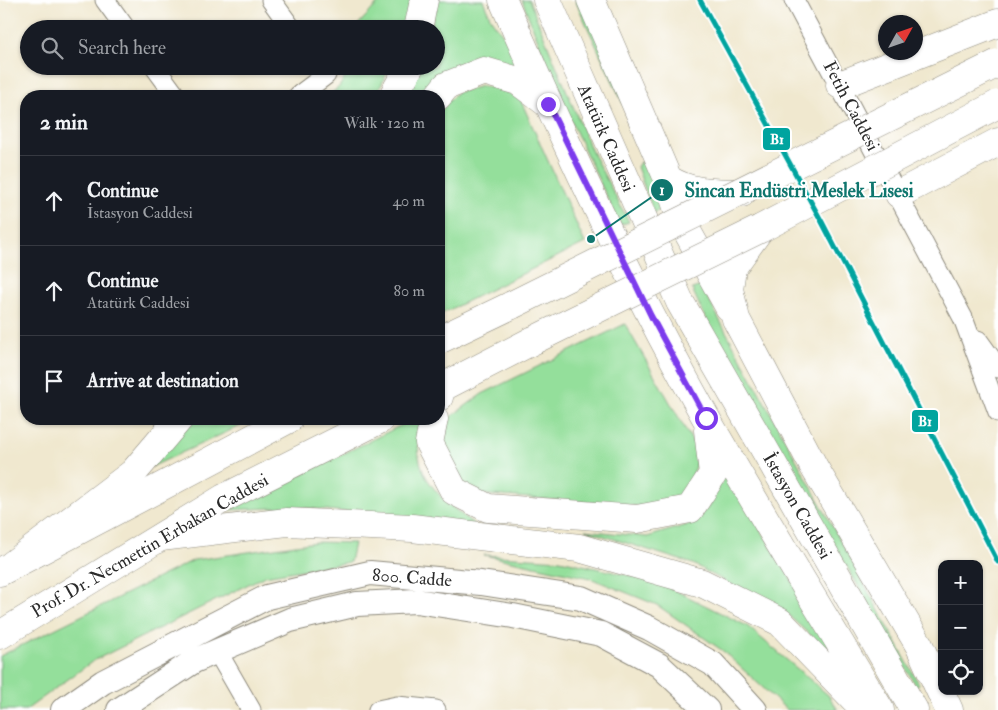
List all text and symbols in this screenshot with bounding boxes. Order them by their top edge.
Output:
north arrow [878,15,923,60]
search box [20,20,445,75]
icon: search [38,34,66,62]
text: Search here [78,36,166,60]
street label: Fetih Caddesi [818,57,884,155]
street label: Atatürk Caddesi [572,80,640,196]
route end [537,93,560,116]
text: 2 min [40,109,88,136]
text: Walk · 120 m [344,113,425,133]
line badge: B1 [762,127,791,151]
text: B1 [770,131,784,148]
callout: Sincan Endüstri Meslek Lisesi [649,173,923,207]
text: Continue [87,179,158,203]
text: Sincan Endüstri Meslek Lisesi [684,179,914,203]
text: 1 [659,181,665,200]
icon: ahead [40,187,68,215]
text: 40 m [392,191,425,211]
text: İstasyon Caddesi [87,203,193,223]
text: Continue [87,269,158,293]
icon: ahead [40,277,68,305]
text: 80 m [394,281,425,301]
text: Atatürk Caddesi [87,293,190,313]
icon: arrive [40,367,68,395]
text: Arrive at destination [87,369,239,393]
route start [695,407,718,430]
line badge: B1 [911,409,939,433]
text: B1 [918,413,932,430]
street label: İstasyon Caddesi [757,449,837,563]
street label: Prof. Dr. Necmettin Erbakan Caddesi [27,468,273,623]
map controls [938,560,983,695]
button: + [938,560,983,605]
street label: 800. Cadde [371,564,453,592]
button: − [938,605,983,650]
button: locate [938,650,983,695]

